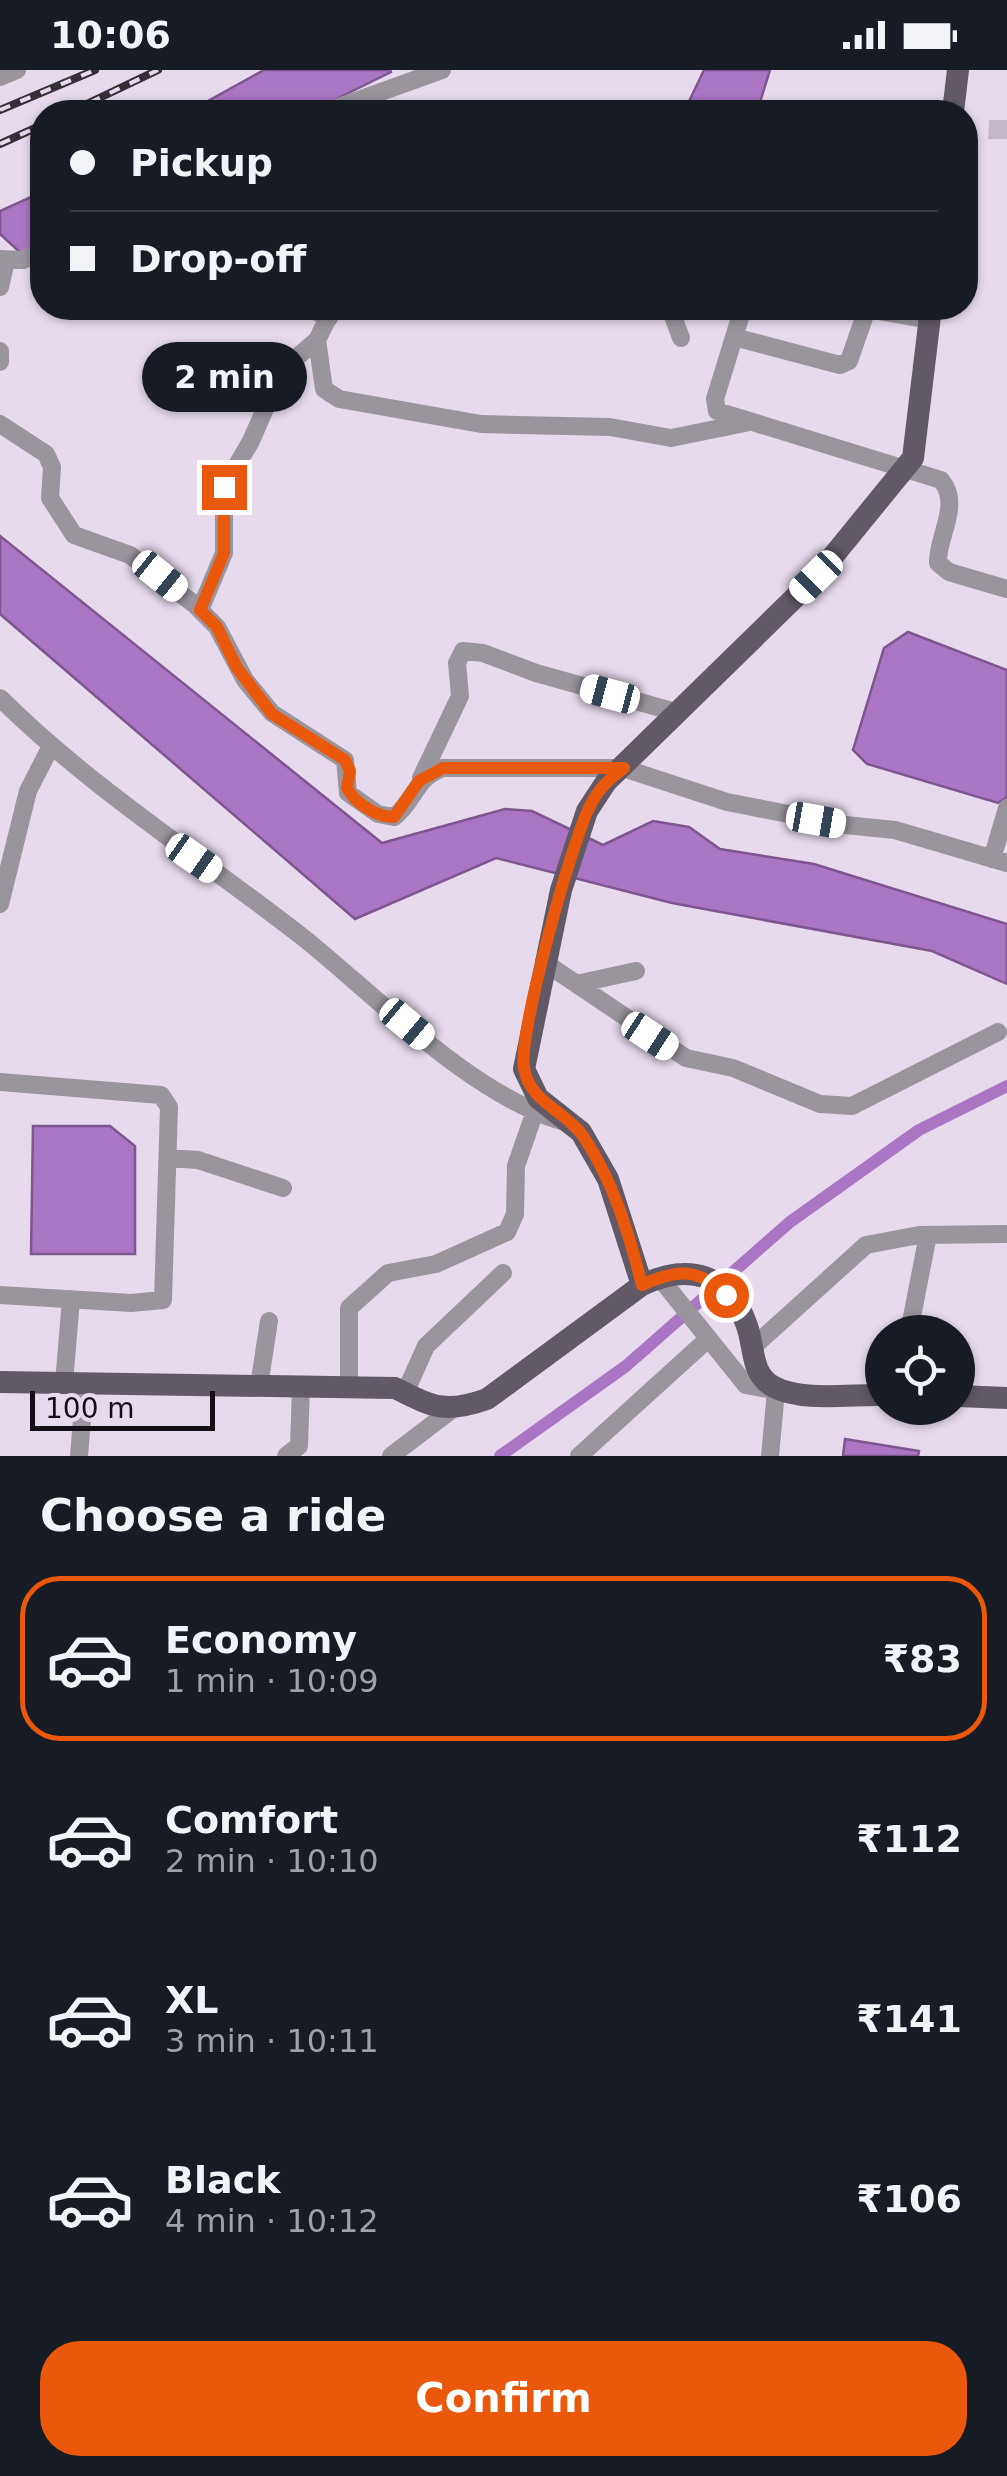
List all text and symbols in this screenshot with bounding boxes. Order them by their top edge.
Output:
text: 10:06 [50,13,171,57]
text: Pickup [130,141,273,185]
text: Drop-off [130,237,306,281]
callout: 2 min [142,342,306,412]
text: 2 min [174,358,275,396]
route end [202,465,247,510]
car [127,545,193,607]
car [784,545,848,609]
car [577,672,643,716]
car [784,800,848,840]
car [161,829,227,887]
car [374,993,440,1055]
car [617,1007,683,1065]
route start [704,1273,749,1318]
map controls [865,1315,975,1425]
button: locate [865,1315,975,1425]
scale bar [30,1386,215,1430]
text: 100 m [45,1392,135,1425]
text: Choose a ride [40,1489,386,1542]
icon: car [45,1614,135,1704]
text: Economy [165,1618,357,1662]
text: ₹83 [883,1637,962,1681]
text: 1 min · 10:09 [165,1662,379,1700]
icon: car [45,1794,135,1884]
text: Comfort [165,1798,338,1842]
text: ₹112 [856,1817,962,1861]
text: 2 min · 10:10 [165,1842,379,1880]
icon: car [45,1974,135,2064]
text: XL [165,1978,219,2022]
text: ₹141 [856,1997,962,2041]
text: 3 min · 10:11 [165,2022,379,2060]
icon: car [45,2154,135,2244]
text: Black [165,2158,280,2202]
text: ₹106 [856,2177,962,2221]
text: 4 min · 10:12 [165,2202,379,2240]
button: Confirm [40,2341,967,2456]

